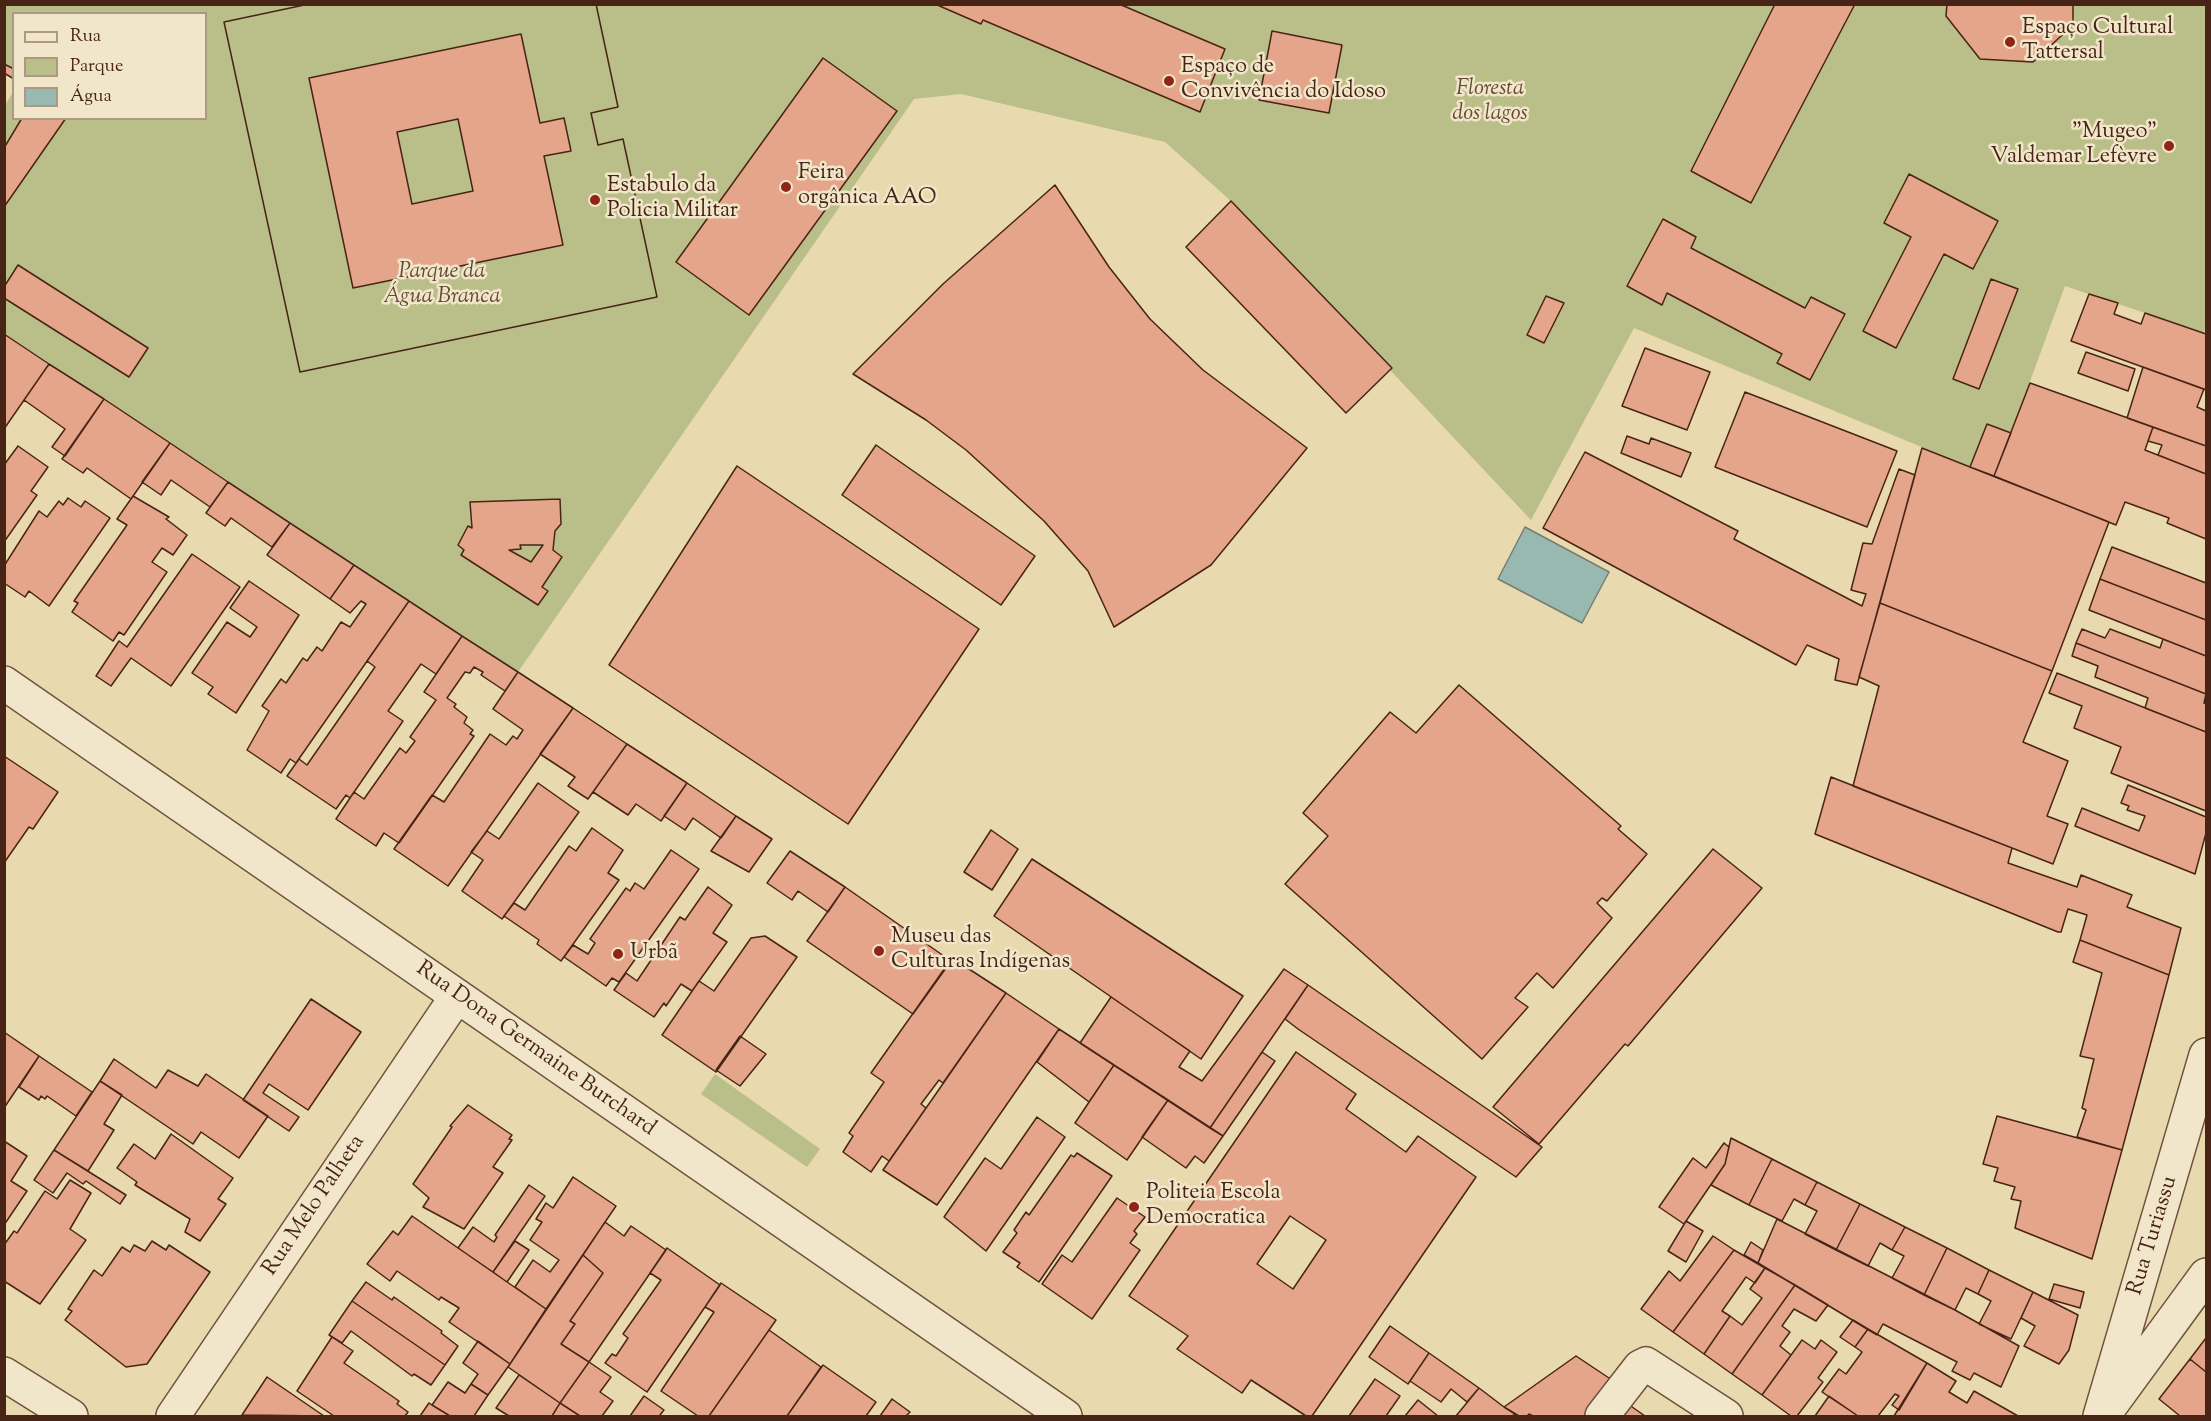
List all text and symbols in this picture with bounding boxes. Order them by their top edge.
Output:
legend [12,12,207,120]
place label: Espaço Cultural Tattersal [2022,16,2173,68]
text: Rua [70,24,101,50]
marker: Espaço Cultural Tattersal [2003,35,2017,49]
text: Parque [70,54,123,80]
place label: Espaço de Convivência do Idoso [1181,55,1386,106]
marker: Espaço de Convivência do Idoso [1162,74,1176,88]
park label: Floresta dos lagos [1453,77,1527,128]
text: Água [70,84,112,110]
place label: "Mugeo" Valdemar Lefèvre [1990,120,2157,172]
marker: "Mugeo" Valdemar Lefèvre [2162,139,2176,153]
place label: Feira orgânica AAO [798,161,936,212]
place label: Estabulo da Policia Militar [607,174,738,226]
marker: Feira orgânica AAO [779,180,793,194]
marker: Estabulo da Policia Militar [588,193,602,207]
park label: Parque da Água Branca [383,260,501,312]
place label: Museu das Culturas Indígenas [891,925,1070,976]
place label: Urbã [630,941,678,967]
marker: Museu das Culturas Indígenas [872,944,886,958]
marker: Urbã [611,947,625,961]
street label: Rua Dona Germaine Burchard [410,957,660,1143]
street label: Rua Melo Palheta [258,1131,372,1281]
street label: Rua Turiassu [2123,1173,2185,1299]
place label: Politeia Escola Democratica [1146,1181,1281,1232]
marker: Politeia Escola Democratica [1127,1200,1141,1214]

